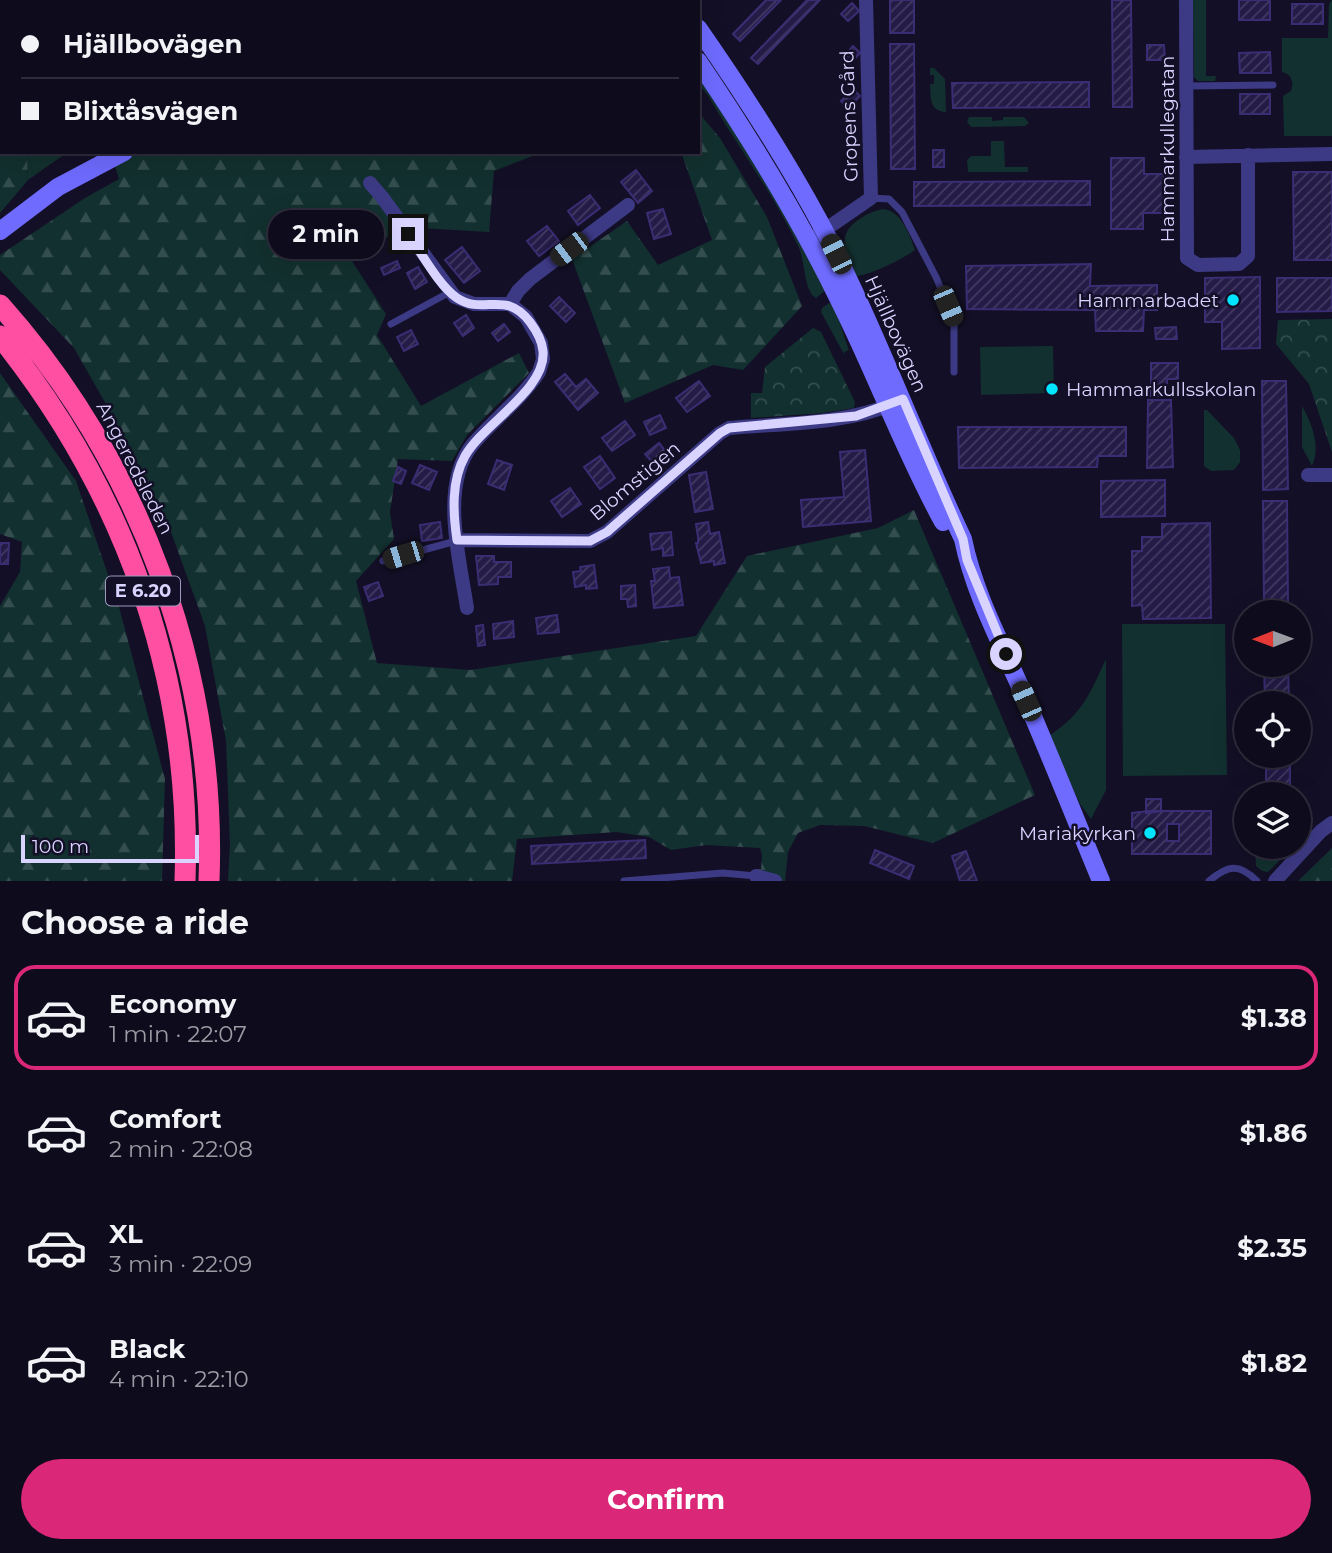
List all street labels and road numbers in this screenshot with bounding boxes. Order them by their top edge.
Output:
street label: Gropens Gård [835,50,863,182]
street label: Hammarkullegatan [1156,56,1179,242]
street label: Hjällbovägen [860,272,932,396]
street label: Angeredsleden [92,398,178,538]
street label: Blomstigen [585,437,685,525]
road number: E 6.20 [106,576,180,606]

